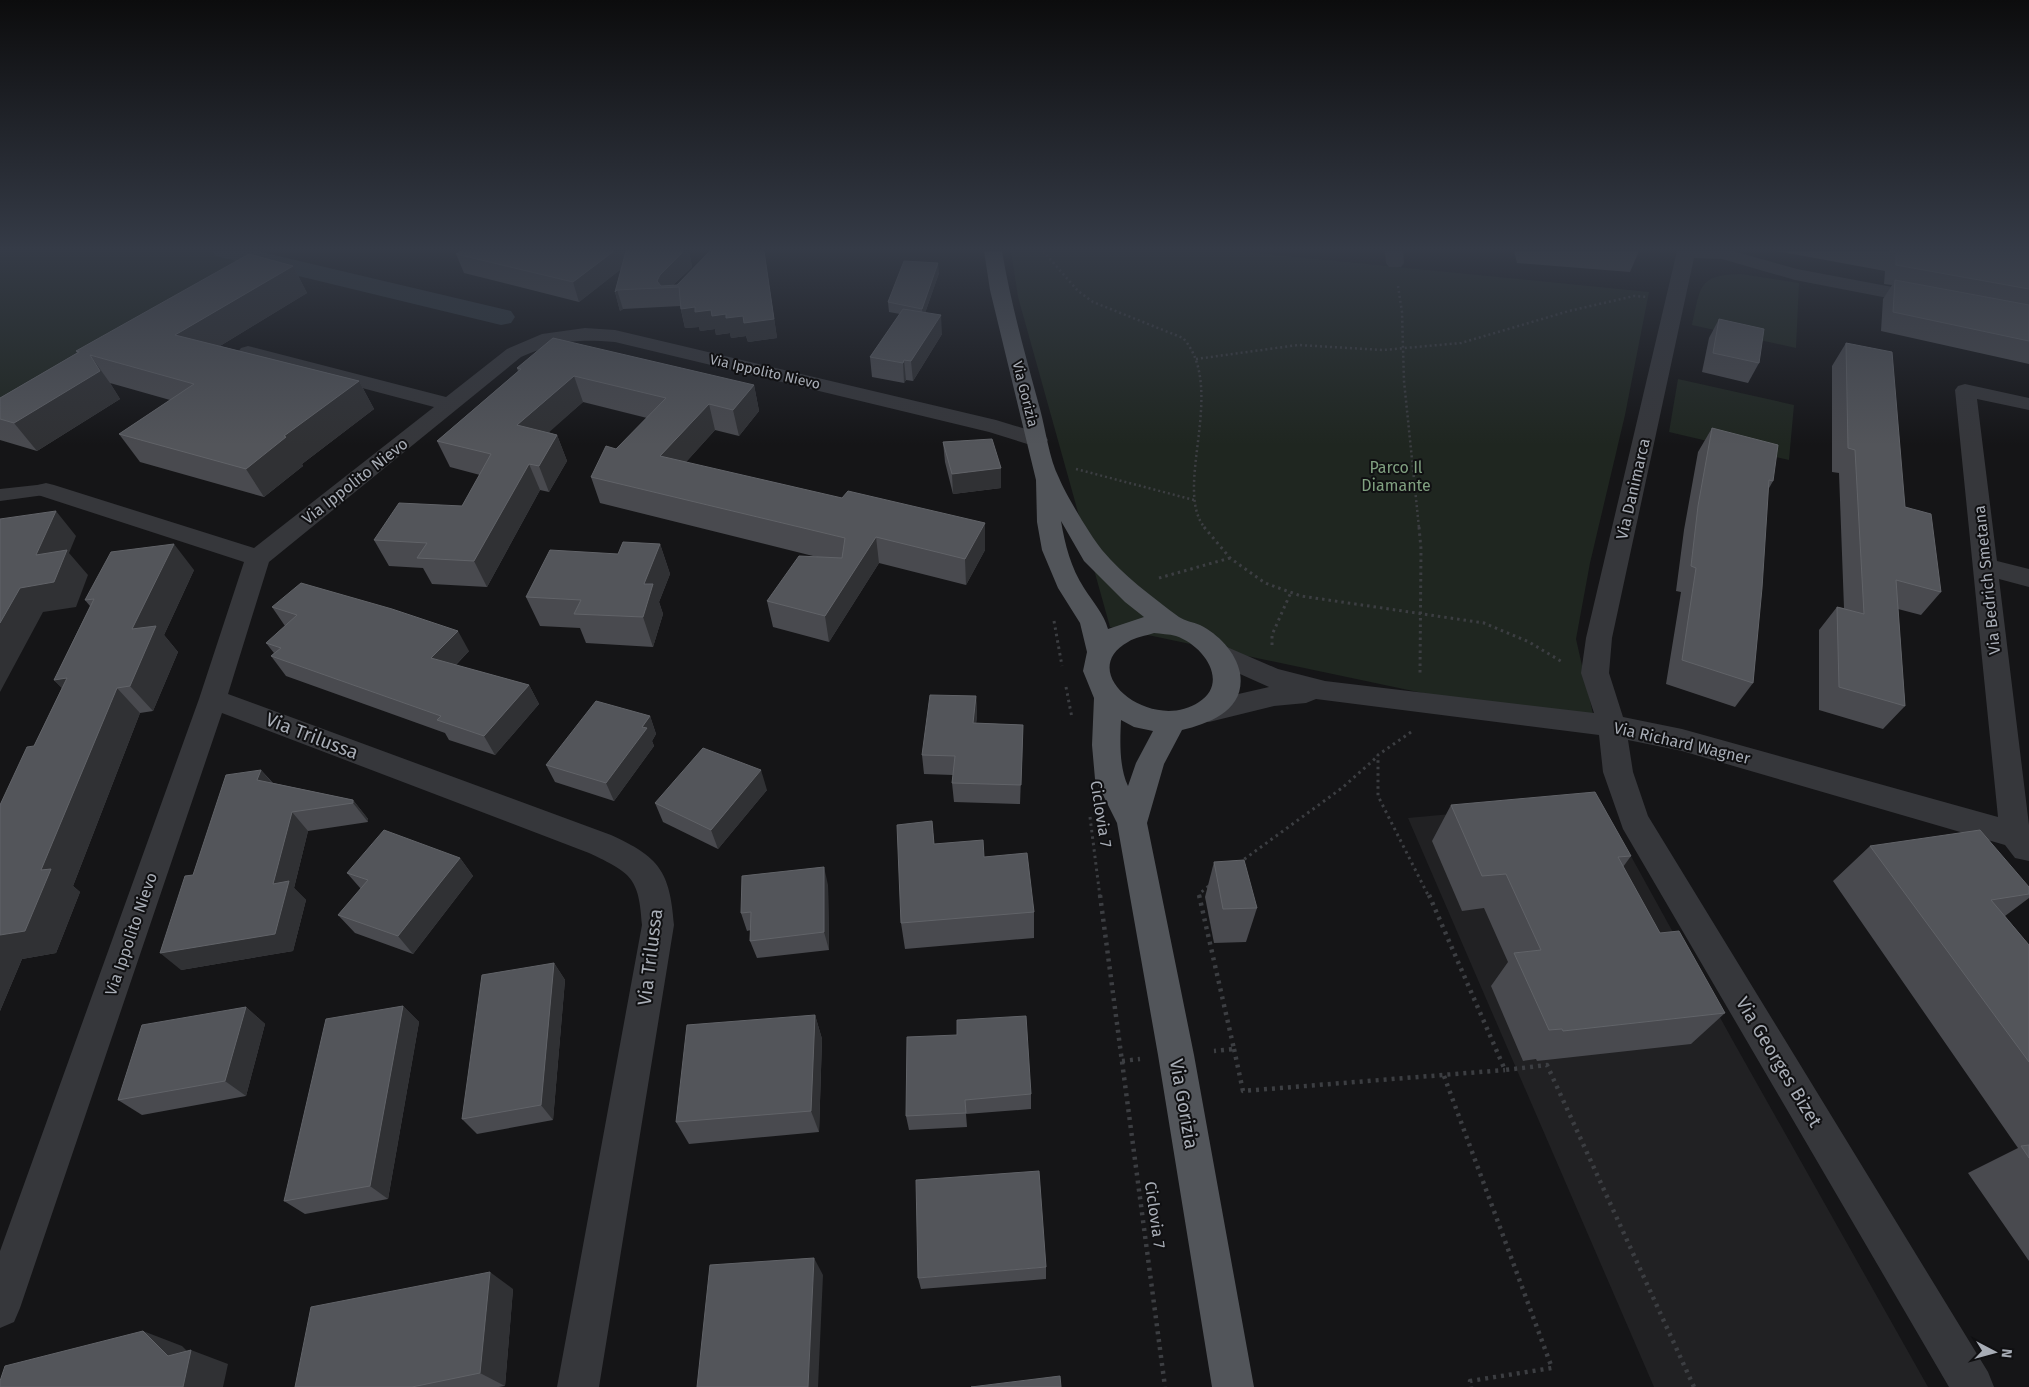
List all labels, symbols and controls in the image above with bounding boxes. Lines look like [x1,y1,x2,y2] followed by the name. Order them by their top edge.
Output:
[708,351,822,393] street label: Via Ippolito Nievo
[1009,359,1041,429] street label: Via Gorizia
[298,434,412,528] street label: Via Ippolito Nievo
[1612,436,1654,542] street label: Via Danimarca
[1361,458,1431,495] park label: Parco Il Diamante
[1970,504,2004,656] street label: Via Bedrich Smetana
[262,708,362,764] street label: Via Trilussa
[1612,718,1753,768] street label: Via Richard Wagner
[1086,779,1116,849] street label: Ciclovia 7
[101,870,161,998] street label: Via Ippolito Nievo
[633,907,667,1007] street label: Via Trilussa
[1731,993,1827,1131] street label: Via Georges Bizet
[1165,1057,1203,1151] street label: Via Gorizia
[1141,1180,1169,1250] street label: Ciclovia 7
[1969,1327,2019,1377] north arrow
[1997,1348,2015,1359] text: N

